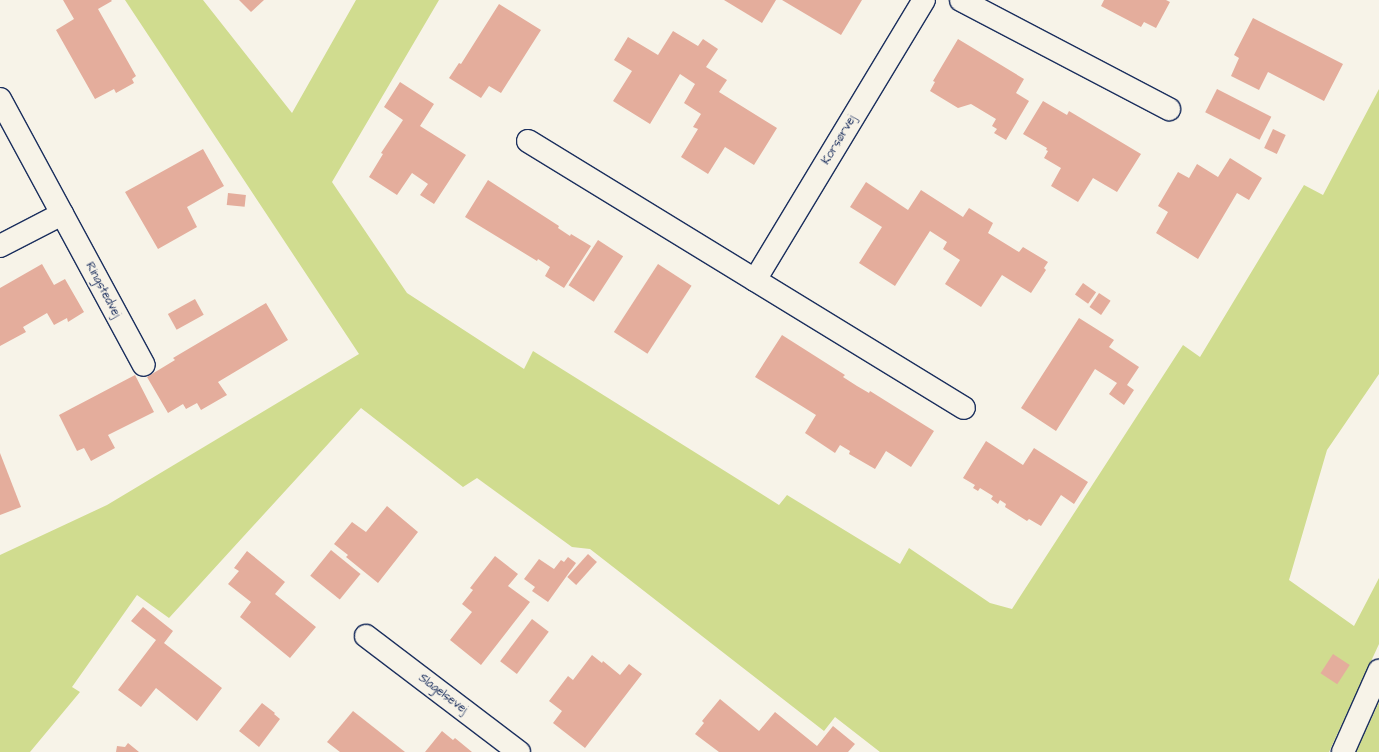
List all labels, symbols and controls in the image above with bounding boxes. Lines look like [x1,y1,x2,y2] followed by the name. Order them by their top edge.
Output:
[819,113,859,167] street label: Korsørvej
[82,260,124,320] street label: Ringstedvej
[416,671,470,717] street label: Slagelsevej

